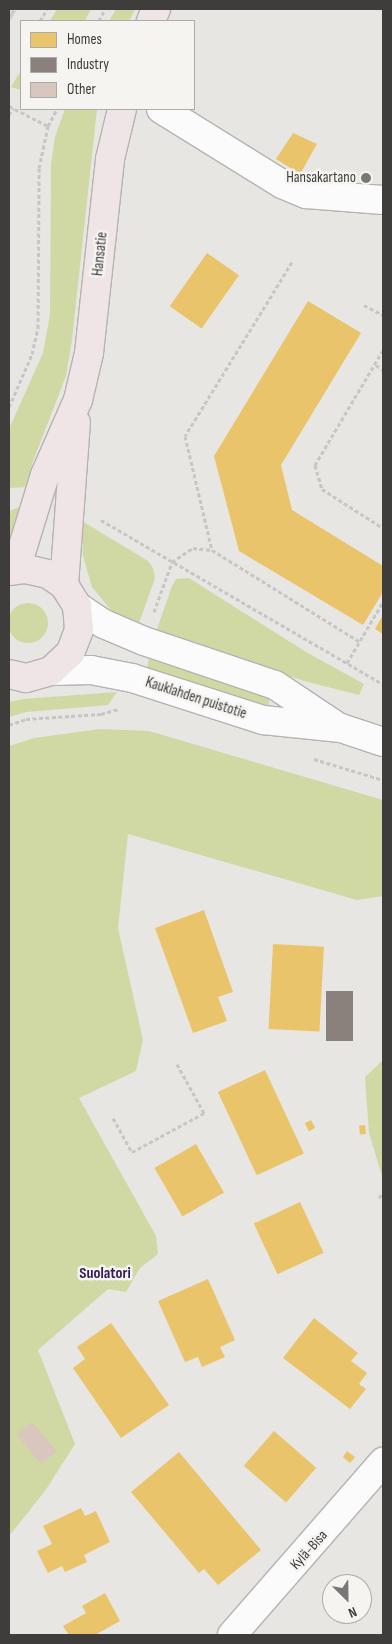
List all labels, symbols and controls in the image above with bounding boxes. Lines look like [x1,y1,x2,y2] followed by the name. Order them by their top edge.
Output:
[20,20,195,110] legend
[67,30,102,49] text: Homes
[67,55,109,74] text: Industry
[67,80,96,99] text: Other
[286,169,356,187] place label: Hansakartano
[360,172,372,184] marker: Hansakartano
[89,231,111,277] street label: Hansatie
[143,673,249,723] street label: Kauklahden puistotie
[79,1264,131,1284] district label: Suolatori
[287,1527,331,1573] street label: Kylä-Bisa
[322,1574,372,1624] north arrow
[346,1603,359,1622] text: N

